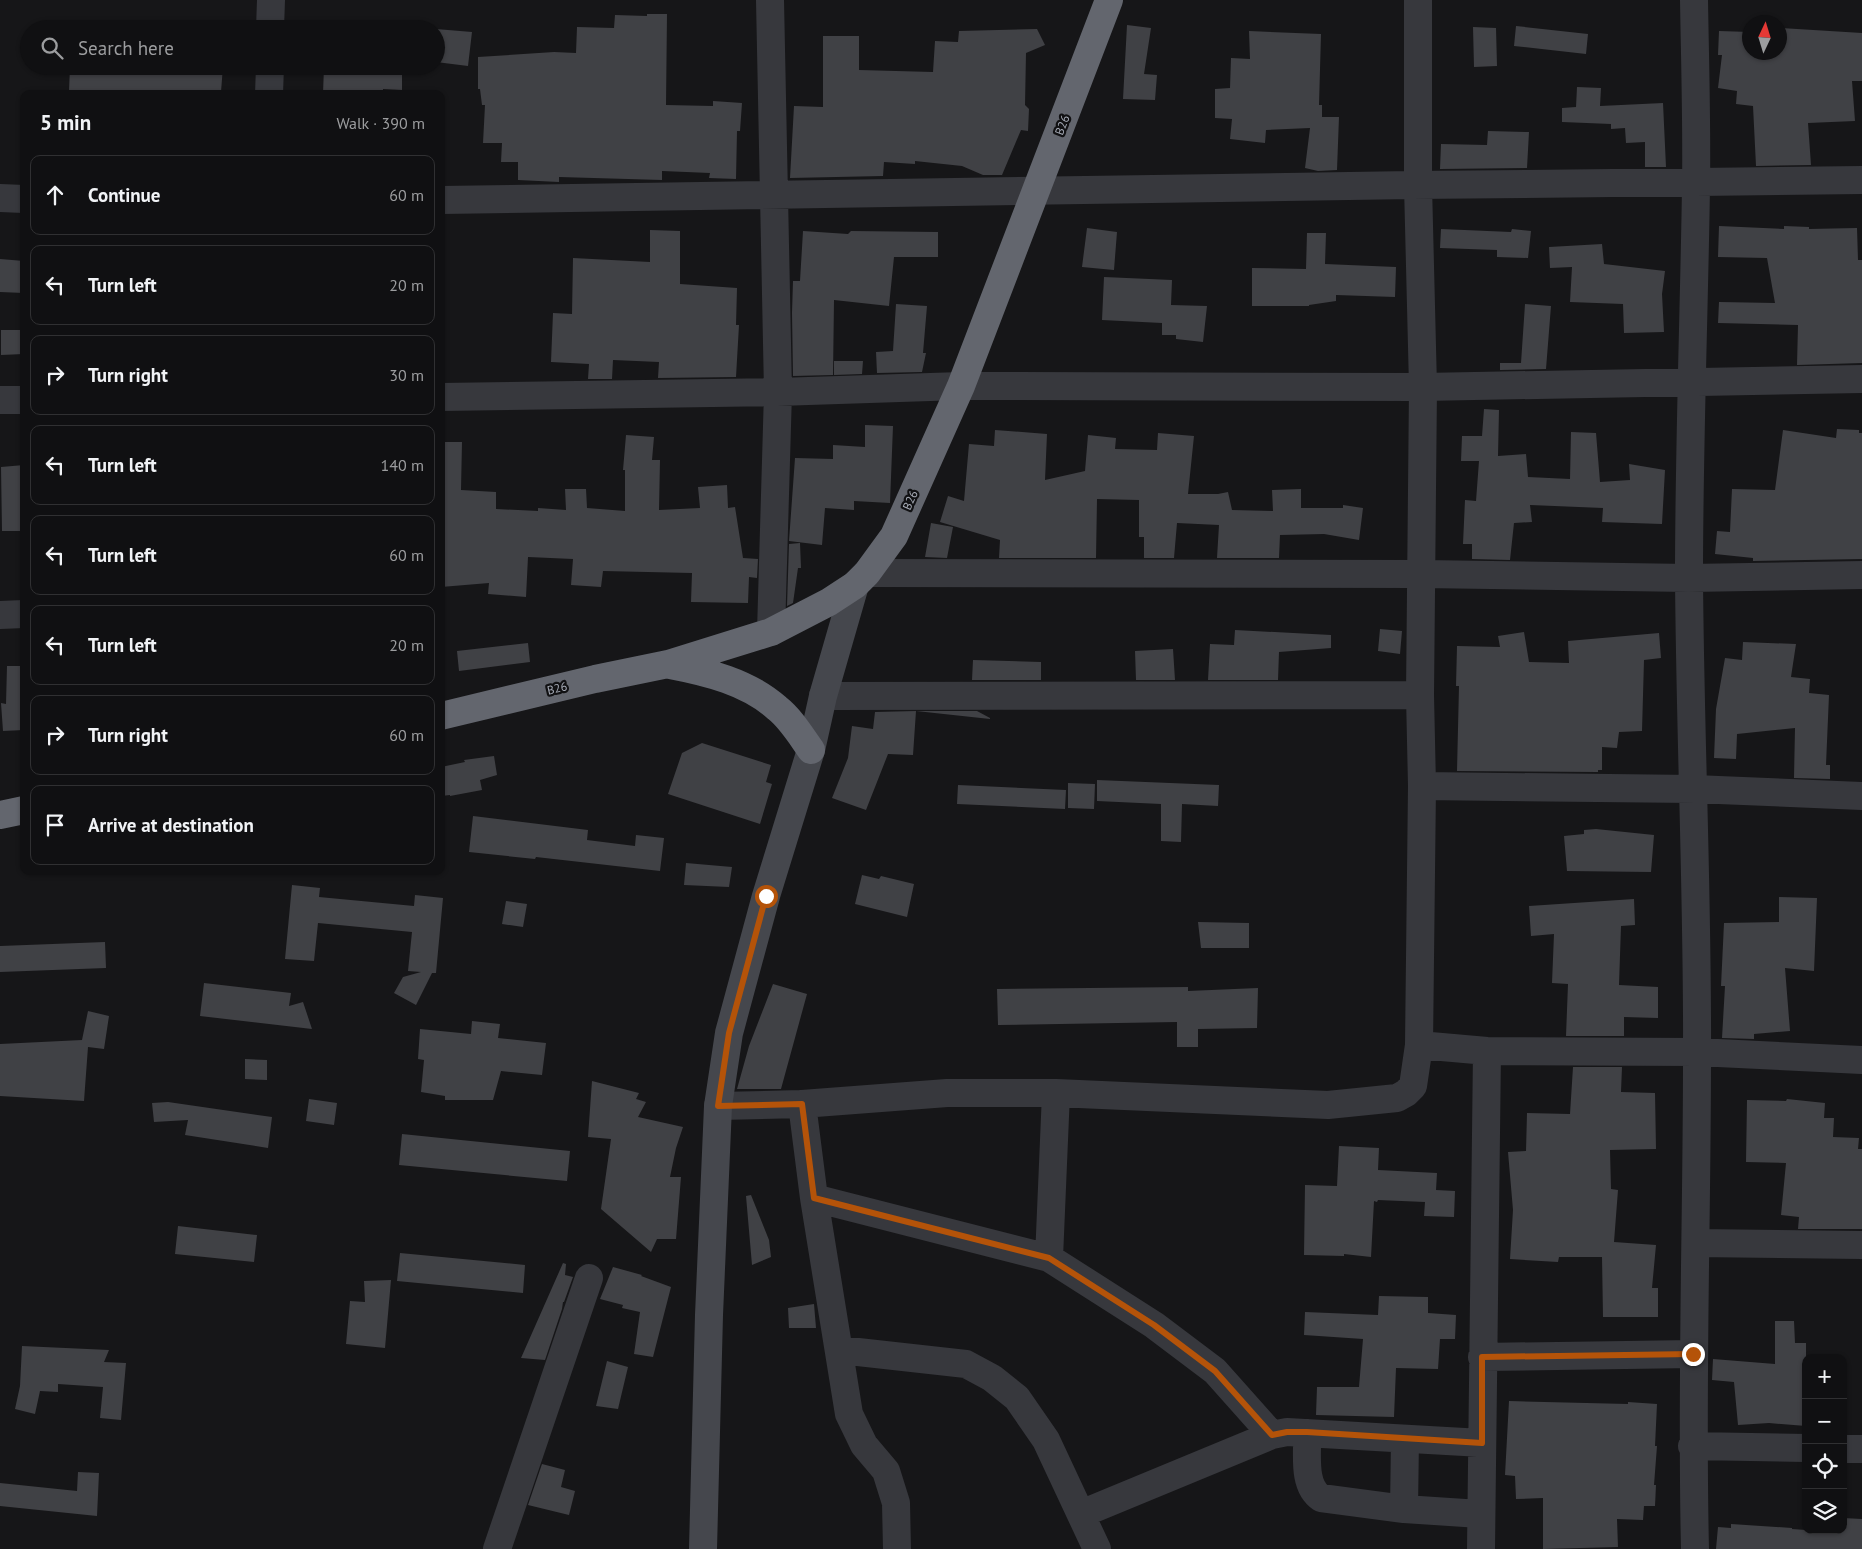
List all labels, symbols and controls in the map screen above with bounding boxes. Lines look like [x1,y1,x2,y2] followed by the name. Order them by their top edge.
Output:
[1742,15,1787,60] north arrow
[20,20,445,75] search box
[38,34,66,62] icon: search
[78,36,174,60] text: Search here
[40,109,91,136] text: 5 min
[336,113,425,133] text: Walk · 390 m
[1051,113,1073,137] street label: B26
[41,181,69,209] icon: ahead
[88,183,160,207] text: Continue
[389,185,424,205] text: 60 m
[41,271,69,299] icon: left
[88,273,157,297] text: Turn left
[389,275,424,295] text: 20 m
[41,361,69,389] icon: right
[88,363,168,387] text: Turn right
[389,365,424,385] text: 30 m
[41,451,69,479] icon: left
[88,453,157,477] text: Turn left
[381,455,424,475] text: 140 m
[899,488,921,512] street label: B26
[41,541,69,569] icon: left
[88,543,157,567] text: Turn left
[389,545,424,565] text: 60 m
[41,631,69,659] icon: left
[88,633,157,657] text: Turn left
[389,635,424,655] text: 20 m
[546,678,568,698] street label: B26
[41,721,69,749] icon: right
[88,723,168,747] text: Turn right
[389,725,424,745] text: 60 m
[41,811,69,839] icon: arrive
[88,813,254,837] text: Arrive at destination
[755,885,778,908] route start
[1682,1343,1705,1366] route end
[1802,1354,1847,1534] map controls
[1802,1354,1847,1399] button: +
[1802,1399,1847,1444] button: −
[1802,1444,1847,1489] button: locate
[1802,1489,1847,1534] button: layers

